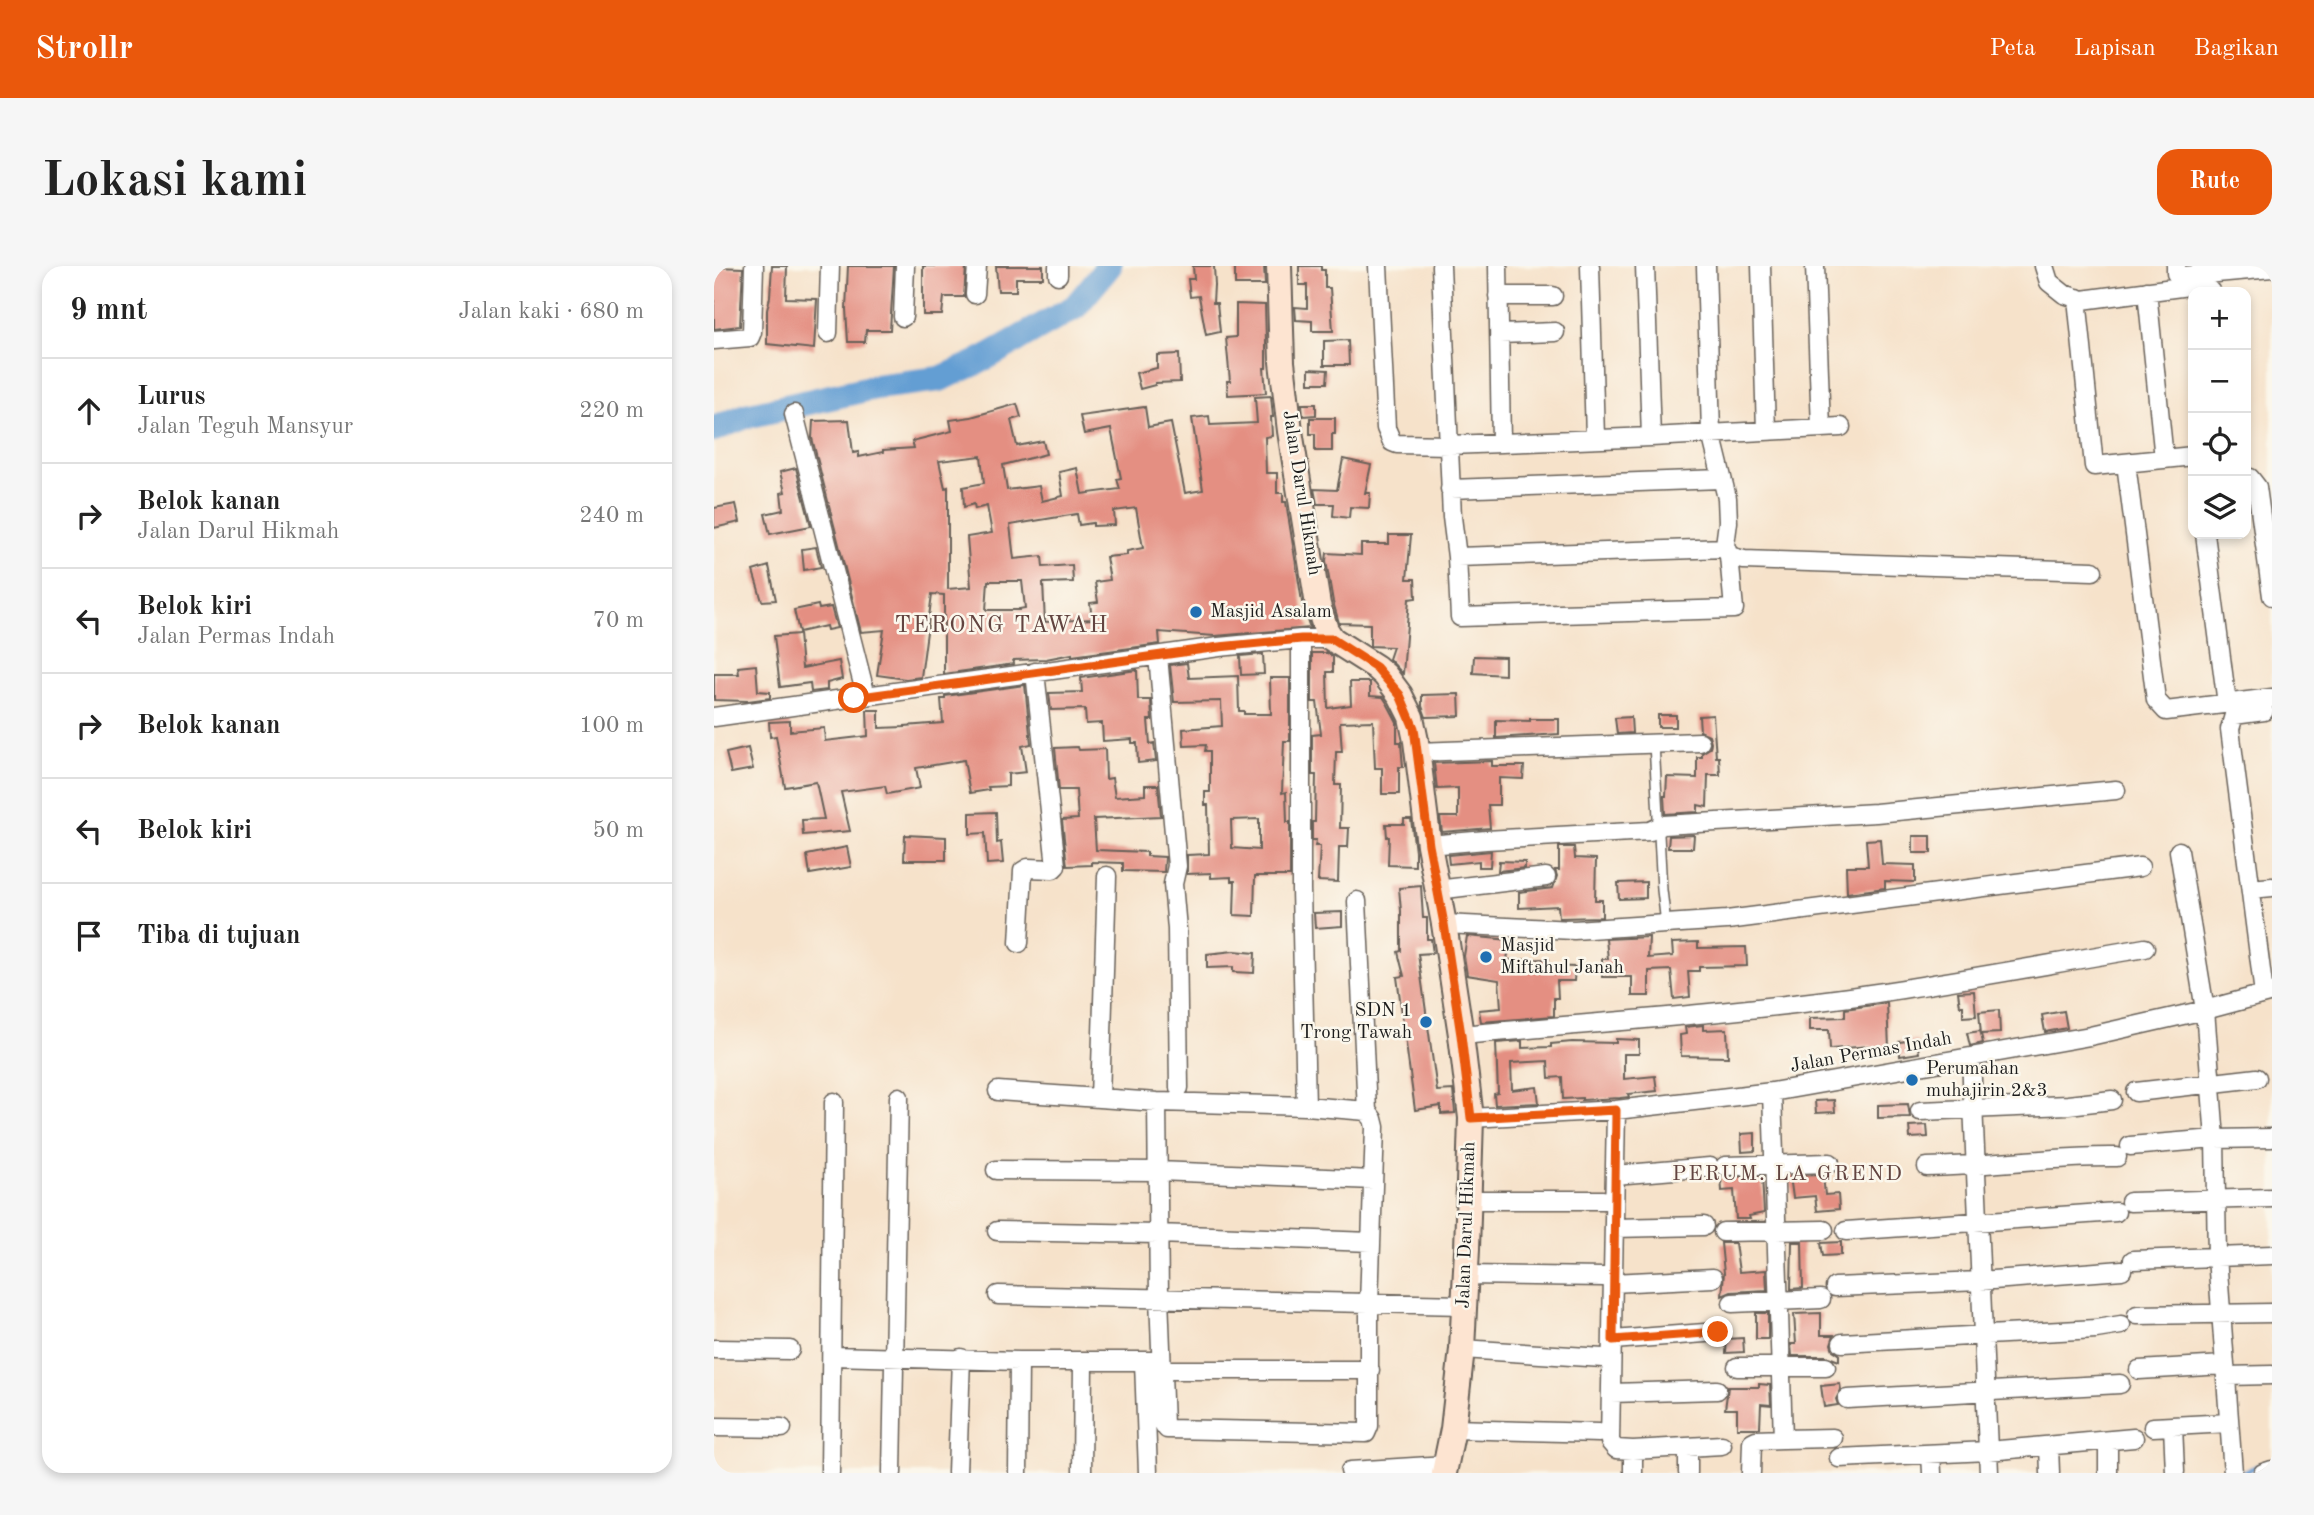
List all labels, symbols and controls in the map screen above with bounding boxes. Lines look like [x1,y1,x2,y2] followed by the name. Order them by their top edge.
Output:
[35,33,133,66] text: Strollr
[1989,37,2036,61] text: Peta
[2074,37,2156,61] text: Lapisan
[2194,37,2279,61] text: Bagikan
[2157,149,2272,215] button: Rute
[42,158,307,207] text: Lokasi kami
[2188,287,2251,539] map controls
[2188,287,2251,350] button: +
[70,296,147,326] text: 9 mnt
[458,300,644,323] text: Jalan kaki · 680 m
[2188,350,2251,413] button: −
[137,384,205,410] text: Lurus
[70,392,108,430] icon: ahead
[579,399,644,422] text: 220 m
[1279,409,1323,577] street label: Jalan Darul Hikmah
[2188,413,2251,476] button: locate
[137,415,353,438] text: Jalan Teguh Mansyur
[2188,476,2251,539] button: layers
[137,489,281,515] text: Belok kanan
[70,497,108,535] icon: right
[579,504,644,527] text: 240 m
[137,520,339,543] text: Jalan Darul Hikmah
[137,594,252,620] text: Belok kiri
[70,602,108,640] icon: left
[1210,603,1332,622] place label: Masjid Asalam
[1188,604,1204,620] marker: Masjid Asalam
[593,609,644,632] text: 70 m
[895,614,1109,637] district label: TERONG TAWAH
[137,625,335,648] text: Jalan Permas Indah
[838,682,869,713] route start
[70,707,108,745] icon: right
[137,713,281,739] text: Belok kanan
[579,714,644,737] text: 100 m
[70,812,108,850] icon: left
[137,818,252,844] text: Belok kiri
[593,819,644,842] text: 50 m
[70,917,108,955] icon: arrive
[137,923,301,949] text: Tiba di tujuan
[1500,937,1624,978] place label: Masjid Miftahul Janah
[1478,949,1494,965] marker: Masjid Miftahul Janah
[1300,1002,1412,1043] place label: SDN 1 Trong Tawah
[1418,1014,1434,1030] marker: SDN 1 Trong Tawah
[1789,1029,1953,1077] street label: Jalan Permas Indah
[1926,1060,2048,1101] place label: Perumahan muhajirin 2&3
[1904,1072,1920,1088] marker: Perumahan muhajirin 2&3
[1455,1141,1479,1309] street label: Jalan Darul Hikmah
[1672,1164,1904,1185] district label: PERUM. LA GREND
[1702,1316,1733,1347] route end

